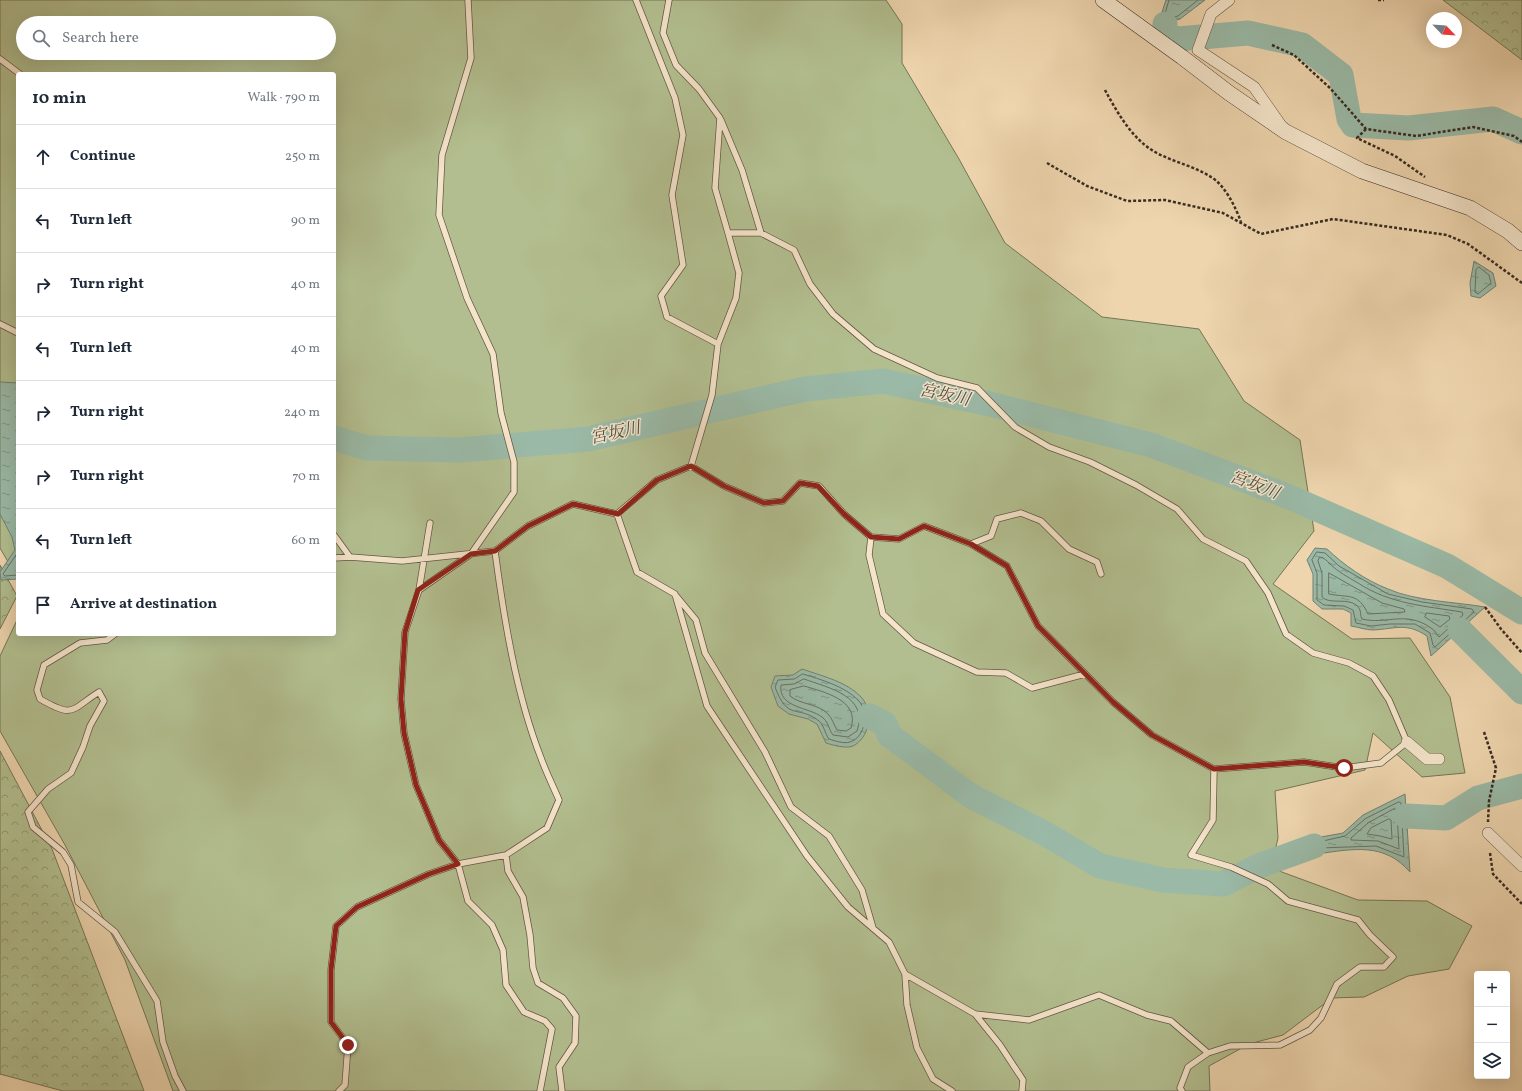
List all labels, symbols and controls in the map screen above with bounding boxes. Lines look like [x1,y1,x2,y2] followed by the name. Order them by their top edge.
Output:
[1426,12,1462,48] north arrow
[16,16,336,60] search box
[30,27,52,49] icon: search
[62,28,139,49] text: Search here
[32,87,86,110] text: 10 min
[248,89,320,107] text: Walk · 790 m
[32,146,54,168] icon: ahead
[70,146,135,167] text: Continue
[285,148,320,166] text: 250 m
[32,210,54,232] icon: left
[70,210,132,231] text: Turn left
[291,212,320,230] text: 90 m
[32,274,54,296] icon: right
[70,274,144,295] text: Turn right
[291,276,320,294] text: 40 m
[32,338,54,360] icon: left
[70,338,132,359] text: Turn left
[291,340,320,358] text: 40 m
[917,379,974,412] water label: 宮坂川
[32,402,54,424] icon: right
[70,402,144,423] text: Turn right
[284,404,320,422] text: 240 m
[588,417,645,450] water label: 宮坂川
[32,466,54,488] icon: right
[70,466,144,487] text: Turn right
[1227,466,1284,506] water label: 宮坂川
[292,468,320,486] text: 70 m
[32,530,54,552] icon: left
[70,530,132,551] text: Turn left
[292,532,320,550] text: 60 m
[32,594,54,616] icon: arrive
[70,594,217,615] text: Arrive at destination
[1335,759,1353,777] route start
[1474,971,1510,1079] map controls
[1474,971,1510,1007] button: +
[1474,1007,1510,1043] button: −
[339,1036,357,1054] route end
[1474,1043,1510,1079] button: layers

